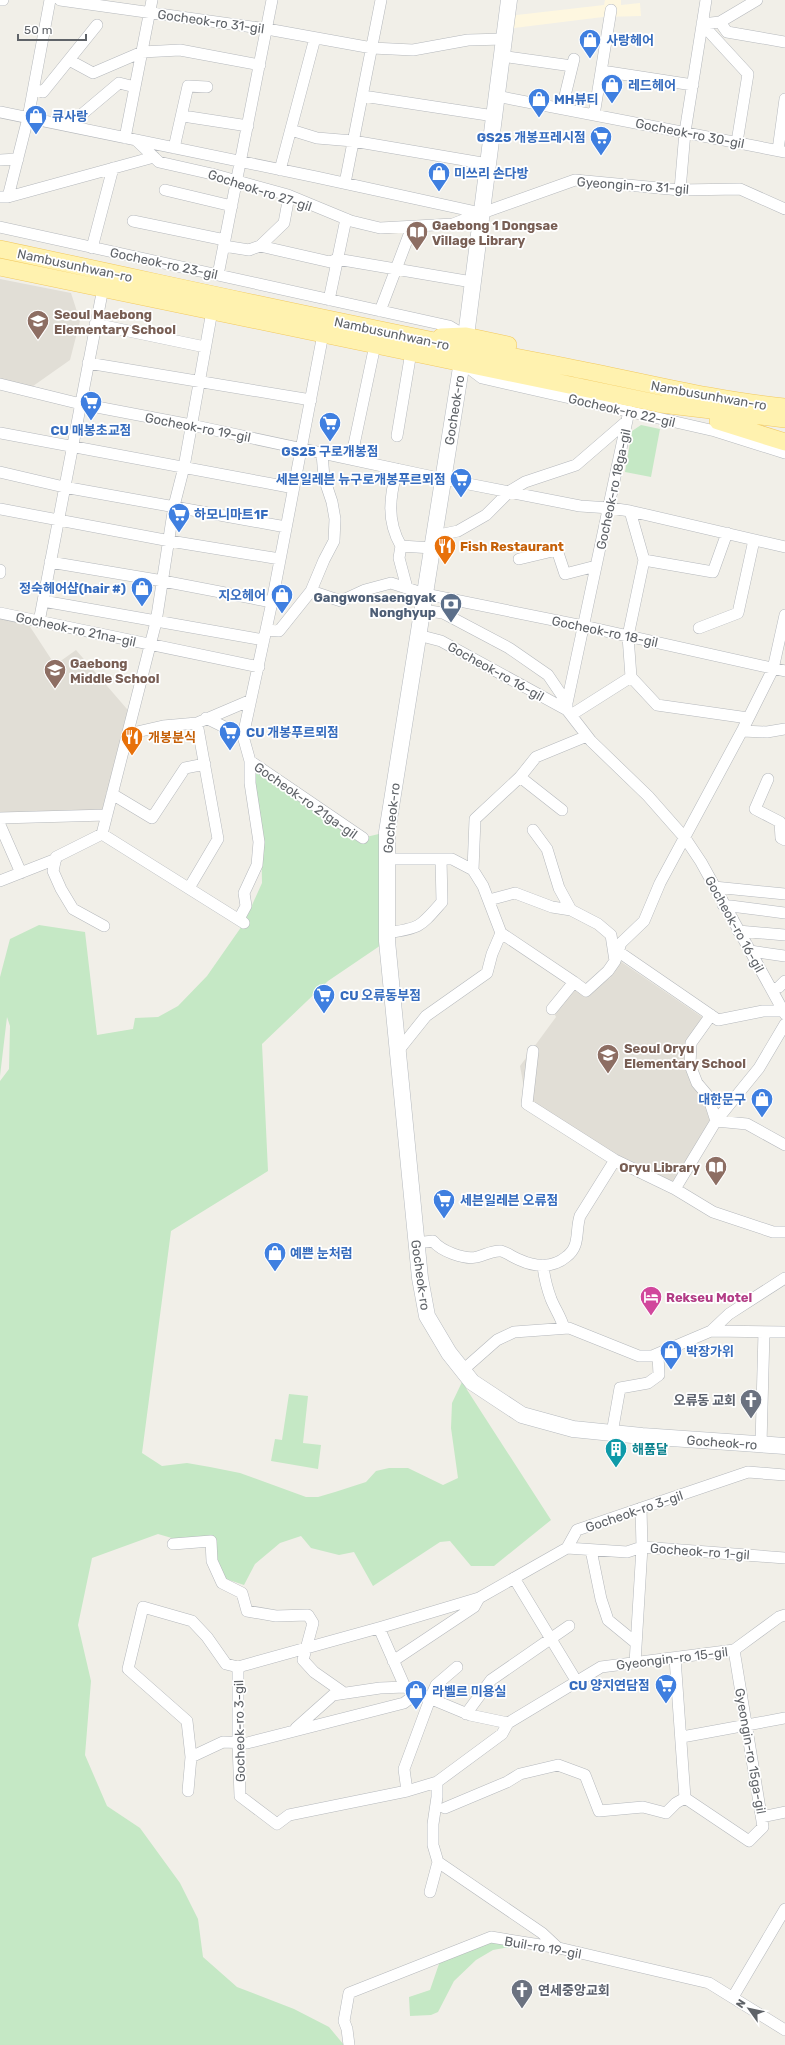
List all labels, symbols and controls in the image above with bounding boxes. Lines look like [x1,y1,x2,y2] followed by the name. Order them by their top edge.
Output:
[156,7,265,37] street label: Gocheok-ro 31-gil
[18,16,86,42] scale bar
[24,23,52,37] text: 50 m
[577,27,603,60] shop icon: 사랑헤어
[606,33,654,48] place label: 사랑헤어
[599,72,625,105] shop icon: 레드헤어
[628,78,676,93] place label: 레드헤어
[526,86,552,119] shop icon: MH뷰티
[554,92,598,107] place label: MH뷰티
[23,103,49,136] shop icon: 큐사랑
[52,109,88,124] place label: 큐사랑
[634,116,746,152] street label: Gocheok-ro 30-gil
[588,124,614,157] supermarket icon: GS25 개봉프레시점
[477,130,586,145] place label: GS25 개봉프레시점
[426,160,452,193] shop icon: 미쓰리 손다방
[454,166,529,181] place label: 미쓰리 손다방
[206,167,314,215] street label: Gocheok-ro 27-gil
[576,174,690,198] street label: Gyeongin-ro 31-gil
[432,218,558,248] place label: Gaebong 1 Dongsae Village Library
[404,219,430,252] library icon: Gaebong 1 Dongsae Village Library
[108,245,219,283] street label: Gocheok-ro 23-gil
[16,246,134,285] street label: Nambusunhwan-ro
[54,307,176,337] place label: Seoul Maebong Elementary School
[25,308,51,341] school or university icon: Seoul Maebong Elementary School
[333,314,451,353] street label: Nambusunhwan-ro
[442,374,467,446] street label: Gocheok-ro
[650,378,768,413] street label: Nambusunhwan-ro
[78,389,104,422] supermarket icon: CU 매봉초교점
[567,391,677,431] street label: Gocheok-ro 22-gil
[144,410,252,446] street label: Gocheok-ro 19-gil
[317,410,343,443] supermarket icon: GS25 구로개봉점
[50,423,132,438] place label: CU 매봉초교점
[593,427,635,551] street label: Gocheok-ro 18ga-gil
[281,444,379,459] place label: GS25 구로개봉점
[448,466,474,499] supermarket icon: 세븐일레븐 뉴구로개봉푸르뫼점
[276,472,446,487] place label: 세븐일레븐 뉴구로개봉푸르뫼점
[166,501,192,534] supermarket icon: 하모니마트1F
[194,507,268,522] place label: 하모니마트1F
[432,533,458,566] restaurant icon: Fish Restaurant
[460,539,564,554] place label: Fish Restaurant
[129,575,155,608] shop icon: 정숙헤어샵(hair #)
[19,581,126,596] place label: 정숙헤어샵(hair #)
[269,582,295,615] shop icon: 지오헤어
[218,588,266,603] place label: 지오헤어
[313,590,436,620] place label: Gangwonsaengyak Nonghyup
[438,591,464,624] bank icon: Gangwonsaengyak Nonghyup
[14,609,137,651] street label: Gocheok-ro 21na-gil
[550,613,659,651] street label: Gocheok-ro 18-gil
[444,639,547,705] street label: Gocheok-ro 16-gil
[70,656,159,686] place label: Gaebong Middle School
[42,657,68,690] school or university icon: Gaebong Middle School
[217,719,243,752] supermarket icon: CU 개봉푸르뫼점
[119,724,145,757] restaurant icon: 개봉분식
[246,725,339,740] place label: CU 개봉푸르뫼점
[148,730,196,745] place label: 개봉분식
[251,759,360,843] street label: Gocheok-ro 21ga-gil
[380,782,403,854] street label: Gocheok-ro
[701,873,767,976] street label: Gocheok-ro 16-gil
[311,982,337,1015] supermarket icon: CU 오류동부점
[340,988,421,1003] place label: CU 오류동부점
[624,1041,746,1071] place label: Seoul Oryu Elementary School
[595,1042,621,1075] school or university icon: Seoul Oryu Elementary School
[749,1086,775,1119] shop icon: 대한문구
[698,1092,746,1107] place label: 대한문구
[703,1154,729,1187] library icon: Oryu Library
[619,1160,700,1175] place label: Oryu Library
[431,1187,457,1220] supermarket icon: 세븐일레븐 오류점
[460,1193,558,1208] place label: 세븐일레븐 오류점
[408,1239,433,1311] street label: Gocheok-ro
[262,1240,288,1273] shop icon: 예쁜 눈처럼
[290,1246,353,1261] place label: 예쁜 눈처럼
[638,1284,664,1317] hotel icon: Rekseu Motel
[666,1290,752,1305] place label: Rekseu Motel
[658,1338,684,1371] shop icon: 박장가위
[686,1344,734,1359] place label: 박장가위
[738,1387,764,1420] church icon: 오류동 교회
[673,1393,736,1408] place label: 오류동 교회
[686,1433,758,1452] street label: Gocheok-ro
[603,1436,629,1469] building icon: 해품달
[632,1442,668,1457] place label: 해품달
[583,1488,685,1536] street label: Gocheok-ro 3-gil
[650,1541,750,1563] street label: Gocheok-ro 1-gil
[615,1644,729,1674] street label: Gyeongin-ro 15-gil
[653,1672,679,1705] supermarket icon: CU 양지연담점
[403,1678,429,1711] shop icon: 라벨르 미용실
[569,1678,650,1693] place label: CU 양지연담점
[231,1680,249,1782] street label: Gocheok-ro 3-gil
[432,1684,507,1699] place label: 라벨르 미용실
[731,1687,769,1815] street label: Gyeongin-ro 15ga-gil
[503,1933,583,1963] street label: Buil-ro 19-gil
[509,1977,535,2010] church icon: 연세중앙교회
[538,1983,610,1998] place label: 연세중앙교회
[729,1989,769,2029] north arrow
[733,1997,749,2011] text: N

